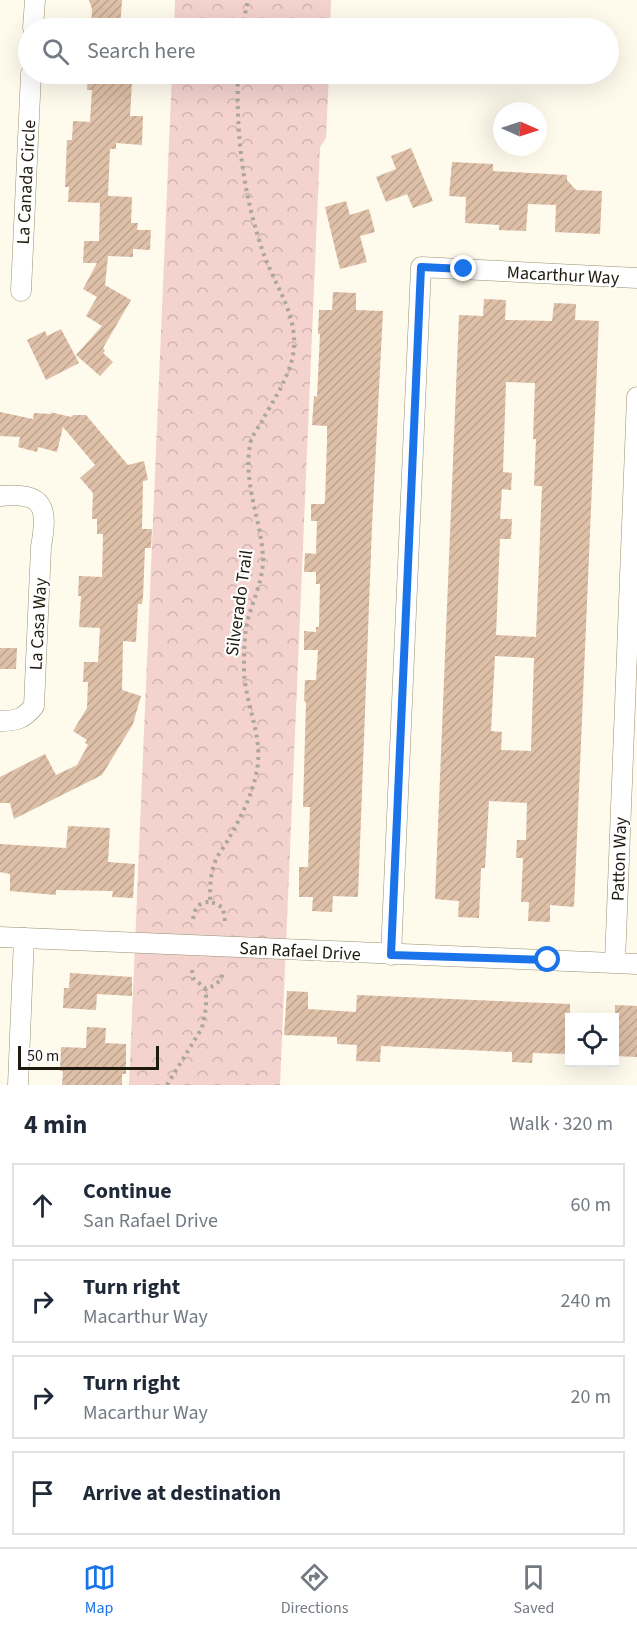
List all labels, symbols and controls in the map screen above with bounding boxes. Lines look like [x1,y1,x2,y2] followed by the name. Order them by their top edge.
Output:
[18,18,619,84] search box
[39,35,72,68] icon: search
[87,35,195,67] text: Search here
[493,102,547,156] north arrow
[11,119,42,245] street label: La Canada Circle
[450,255,476,281] route end
[506,260,620,291] street label: Macarthur Way
[220,548,259,658] street label: Silverado Trail
[24,577,53,671] street label: La Casa Way
[606,816,633,902] street label: Patton Way
[239,936,361,967] street label: San Rafael Drive
[534,946,560,972] route start
[565,1013,619,1067] map controls
[565,1013,619,1067] button: locate
[18,1043,159,1070] scale bar
[27,1045,59,1067] text: 50 m
[24,1106,87,1143] text: 4 min
[509,1110,613,1138] text: Walk · 320 m
[83,1175,172,1207] text: Continue
[26,1189,59,1222] icon: ahead
[571,1191,611,1219] text: 60 m
[83,1207,218,1235] text: San Rafael Drive
[83,1271,180,1303] text: Turn right
[26,1285,59,1318] icon: right
[561,1287,611,1315] text: 240 m
[83,1303,208,1331] text: Macarthur Way
[83,1367,180,1399] text: Turn right
[26,1381,59,1414] icon: right
[571,1383,611,1411] text: 20 m
[83,1399,208,1427] text: Macarthur Way
[26,1477,59,1510] icon: arrive
[83,1477,281,1509] text: Arrive at destination
[83,1561,116,1619] tab: Map
[281,1561,348,1619] tab: Directions
[514,1561,554,1619] tab: Saved

